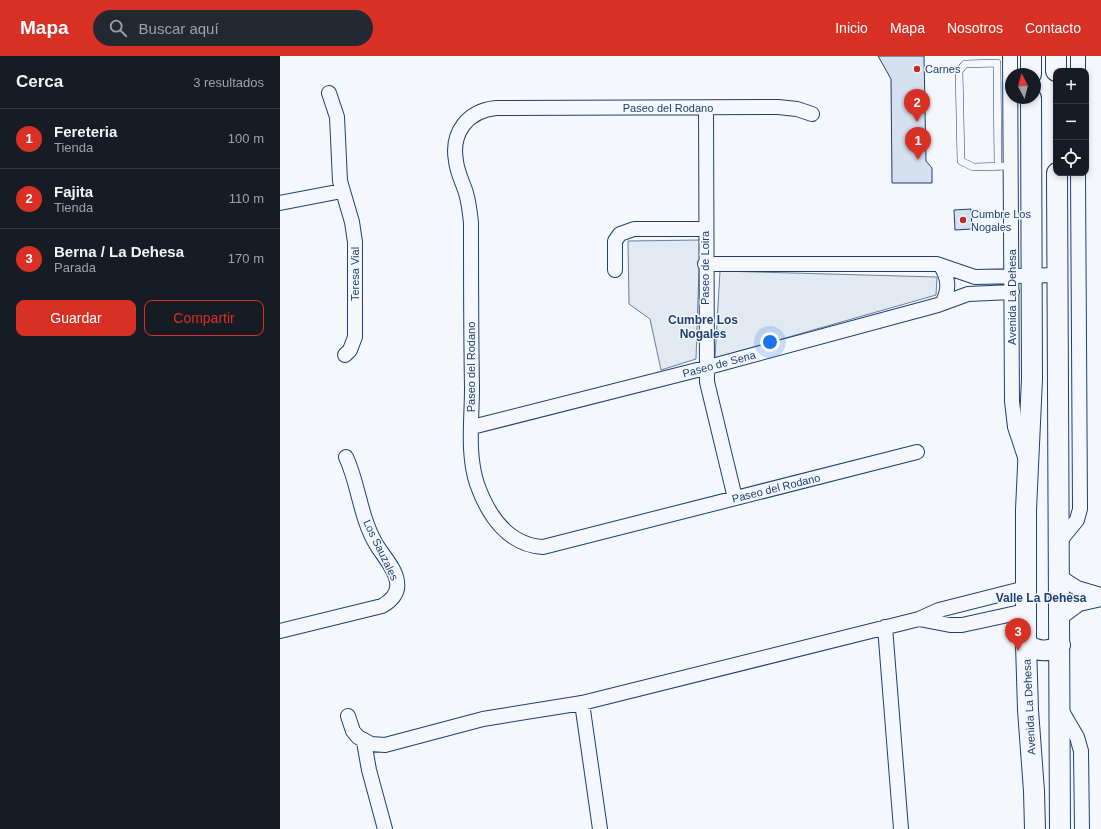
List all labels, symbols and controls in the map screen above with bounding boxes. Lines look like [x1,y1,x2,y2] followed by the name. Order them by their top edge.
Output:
[93,10,373,46] search box
[20,17,69,38] text: Mapa
[107,17,129,39] icon: search
[139,20,219,37] text: Buscar aquí
[835,20,868,36] text: Inicio
[890,20,925,36] text: Mapa
[947,20,1003,36] text: Nosotros
[1025,20,1081,36] text: Contacto
[925,63,961,75] place label: Carnes
[912,64,922,74] marker: Carnes
[1005,68,1041,104] north arrow
[1053,68,1089,176] map controls
[1053,68,1089,104] button: +
[16,72,63,91] text: Cerca
[193,75,264,90] text: 3 resultados
[904,89,930,122] pin: 2
[623,102,713,114] street label: Paseo del Rodano
[1053,104,1089,140] button: −
[54,123,117,140] text: Fereteria
[905,127,931,160] pin: 1
[25,131,33,146] text: 1
[228,131,264,146] text: 100 m
[54,140,93,155] text: Tienda
[1053,140,1089,176] button: locate
[54,183,93,200] text: Fajita
[25,191,33,206] text: 2
[229,191,264,206] text: 110 m
[54,200,93,215] text: Tienda
[971,208,1031,233] place label: Cumbre Los Nogales
[958,215,968,225] marker: Cumbre Los Nogales
[699,230,711,305] street label: Paseo de Loira
[54,243,184,260] text: Berna / La Dehesa
[349,247,361,301] street label: Teresa Vial
[1006,248,1018,345] street label: Avenida La Dehesa
[25,251,33,266] text: 3
[228,251,264,266] text: 170 m
[54,260,96,275] text: Parada
[16,300,136,336] button: Guardar
[144,300,264,336] button: Compartir
[668,313,738,341] district label: Cumbre Los Nogales
[465,322,477,412] street label: Paseo del Rodano
[760,332,780,352] your location
[681,348,758,380] street label: Paseo de Sena
[731,471,821,505] street label: Paseo del Rodano
[361,518,401,583] street label: Los Sauzales
[996,591,1087,605] district label: Valle La Dehesa
[1005,618,1031,651] pin: 3
[1020,658,1037,755] street label: Avenida La Dehesa

